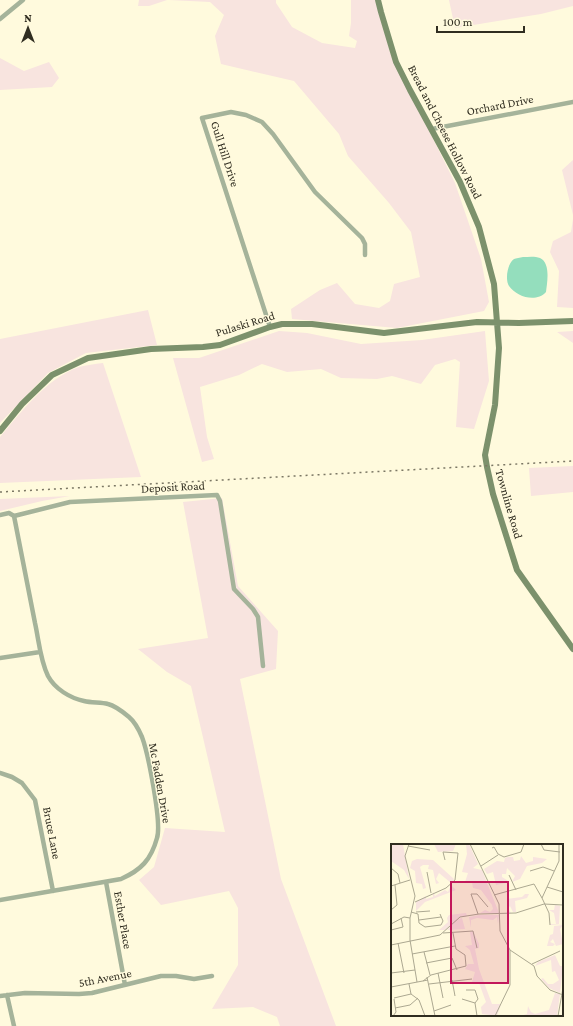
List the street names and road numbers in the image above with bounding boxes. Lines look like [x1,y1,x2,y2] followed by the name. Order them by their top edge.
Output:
[405,63,485,202] street label: Bread and Cheese Hollow Road
[465,92,535,118] street label: Orchard Drive
[208,119,242,189] street label: Gull Hill Drive
[214,308,277,340] street label: Pulaski Road
[492,468,526,541] street label: Townline Road
[141,478,206,496] street label: Deposit Road
[146,742,174,824] street label: Mc Fadden Drive
[40,806,64,860] street label: Bruce Lane
[111,890,135,950] street label: Esther Place
[77,966,133,990] street label: 5th Avenue

